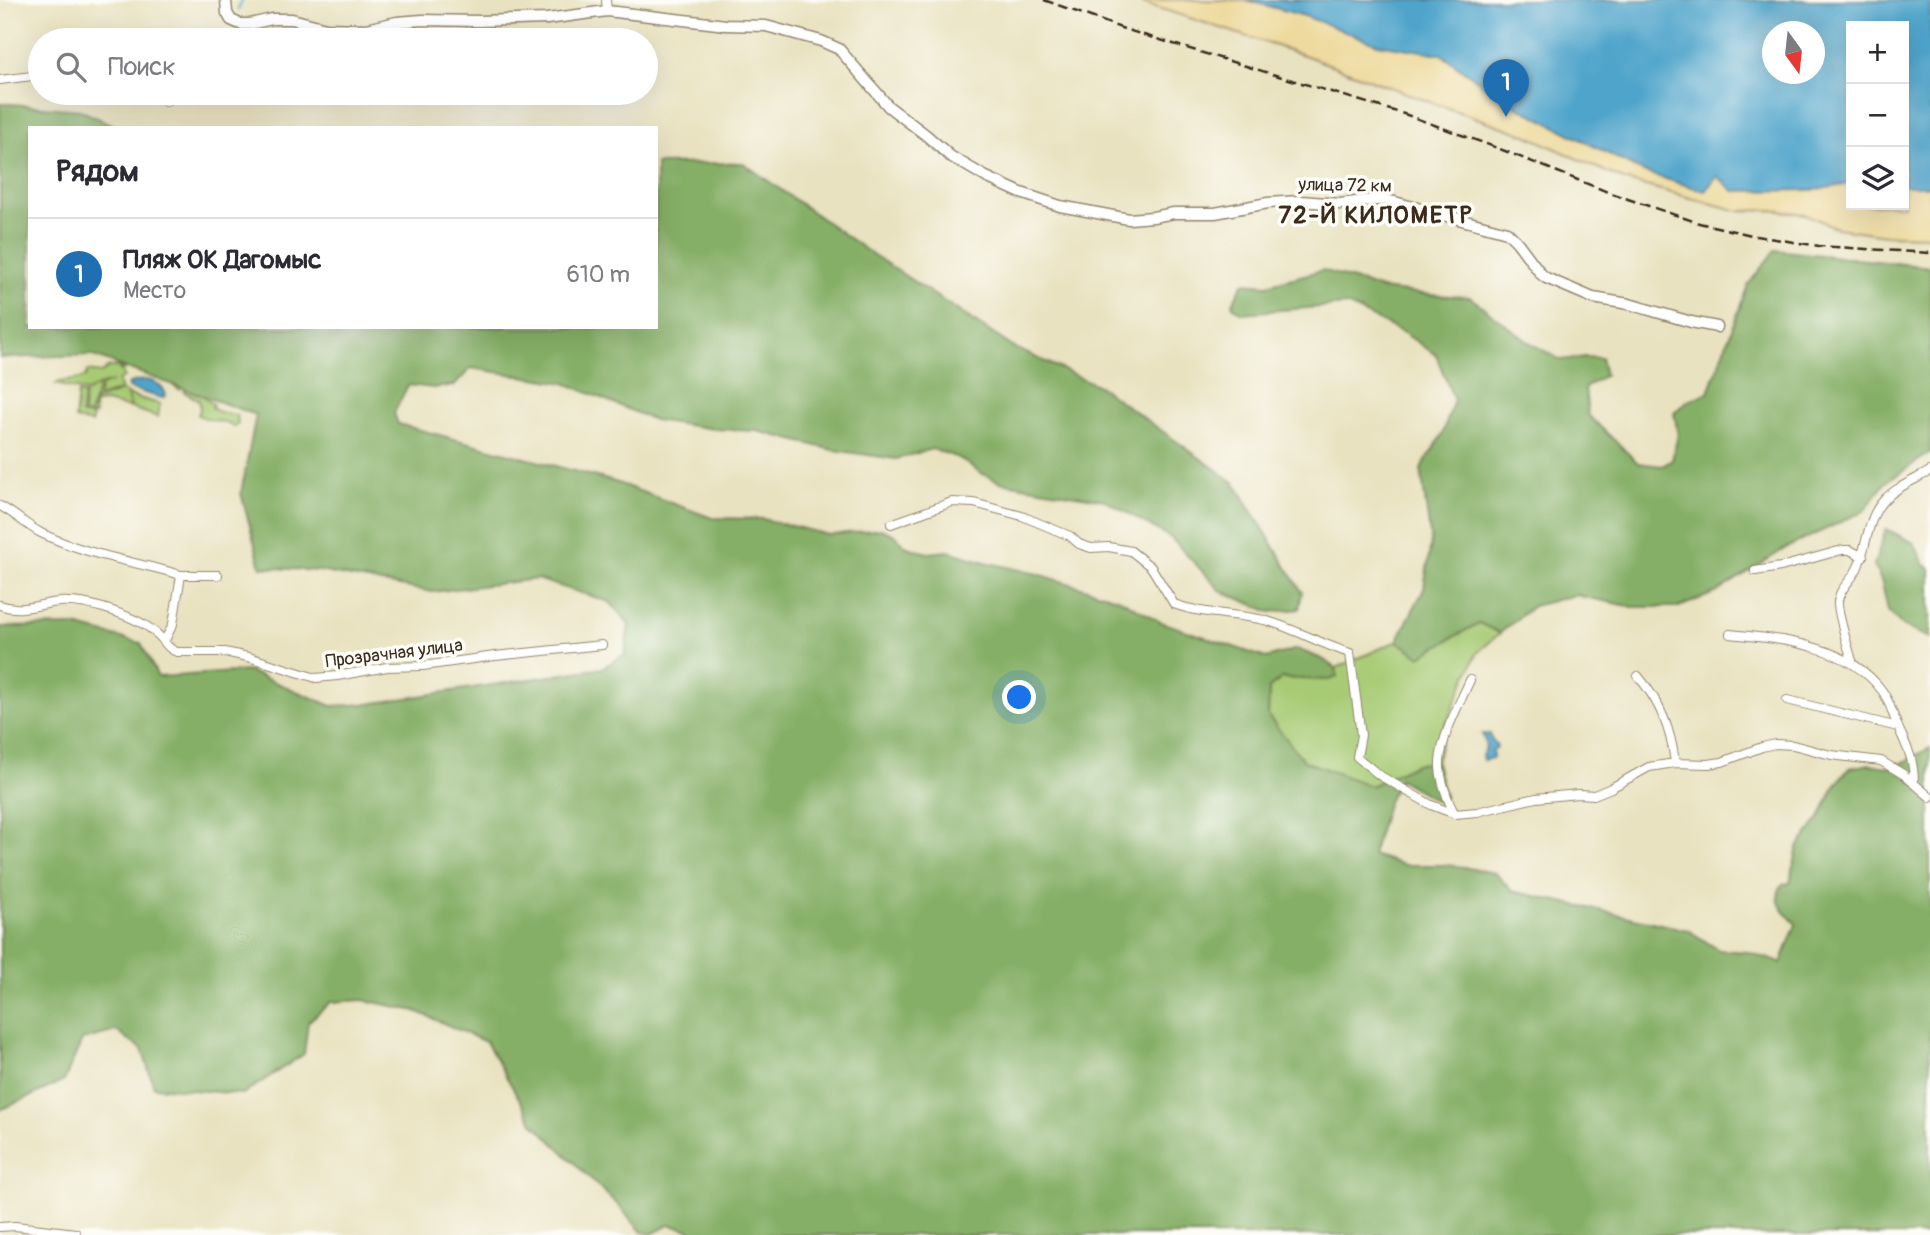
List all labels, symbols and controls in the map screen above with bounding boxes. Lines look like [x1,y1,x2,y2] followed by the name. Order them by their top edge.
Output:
[1762,21,1825,84] north arrow
[1846,21,1909,210] map controls
[1846,21,1909,84] button: +
[28,28,658,105] search box
[52,48,90,86] icon: search
[108,51,176,83] text: Поиск
[1483,59,1529,117] pin: 1
[1846,84,1909,147] button: −
[1846,147,1909,210] button: layers
[56,153,139,190] text: Рядом
[1297,173,1392,198] street label: улица 72 км
[1279,201,1473,230] district label: 72-Й КИЛОМЕТР
[123,244,321,276] text: Пляж ОК Дагомыс
[75,260,84,289] text: 1
[566,260,630,289] text: 610 m
[123,276,186,305] text: Место
[324,634,464,673] street label: Прозрачная улица
[1002,680,1036,714] your location

